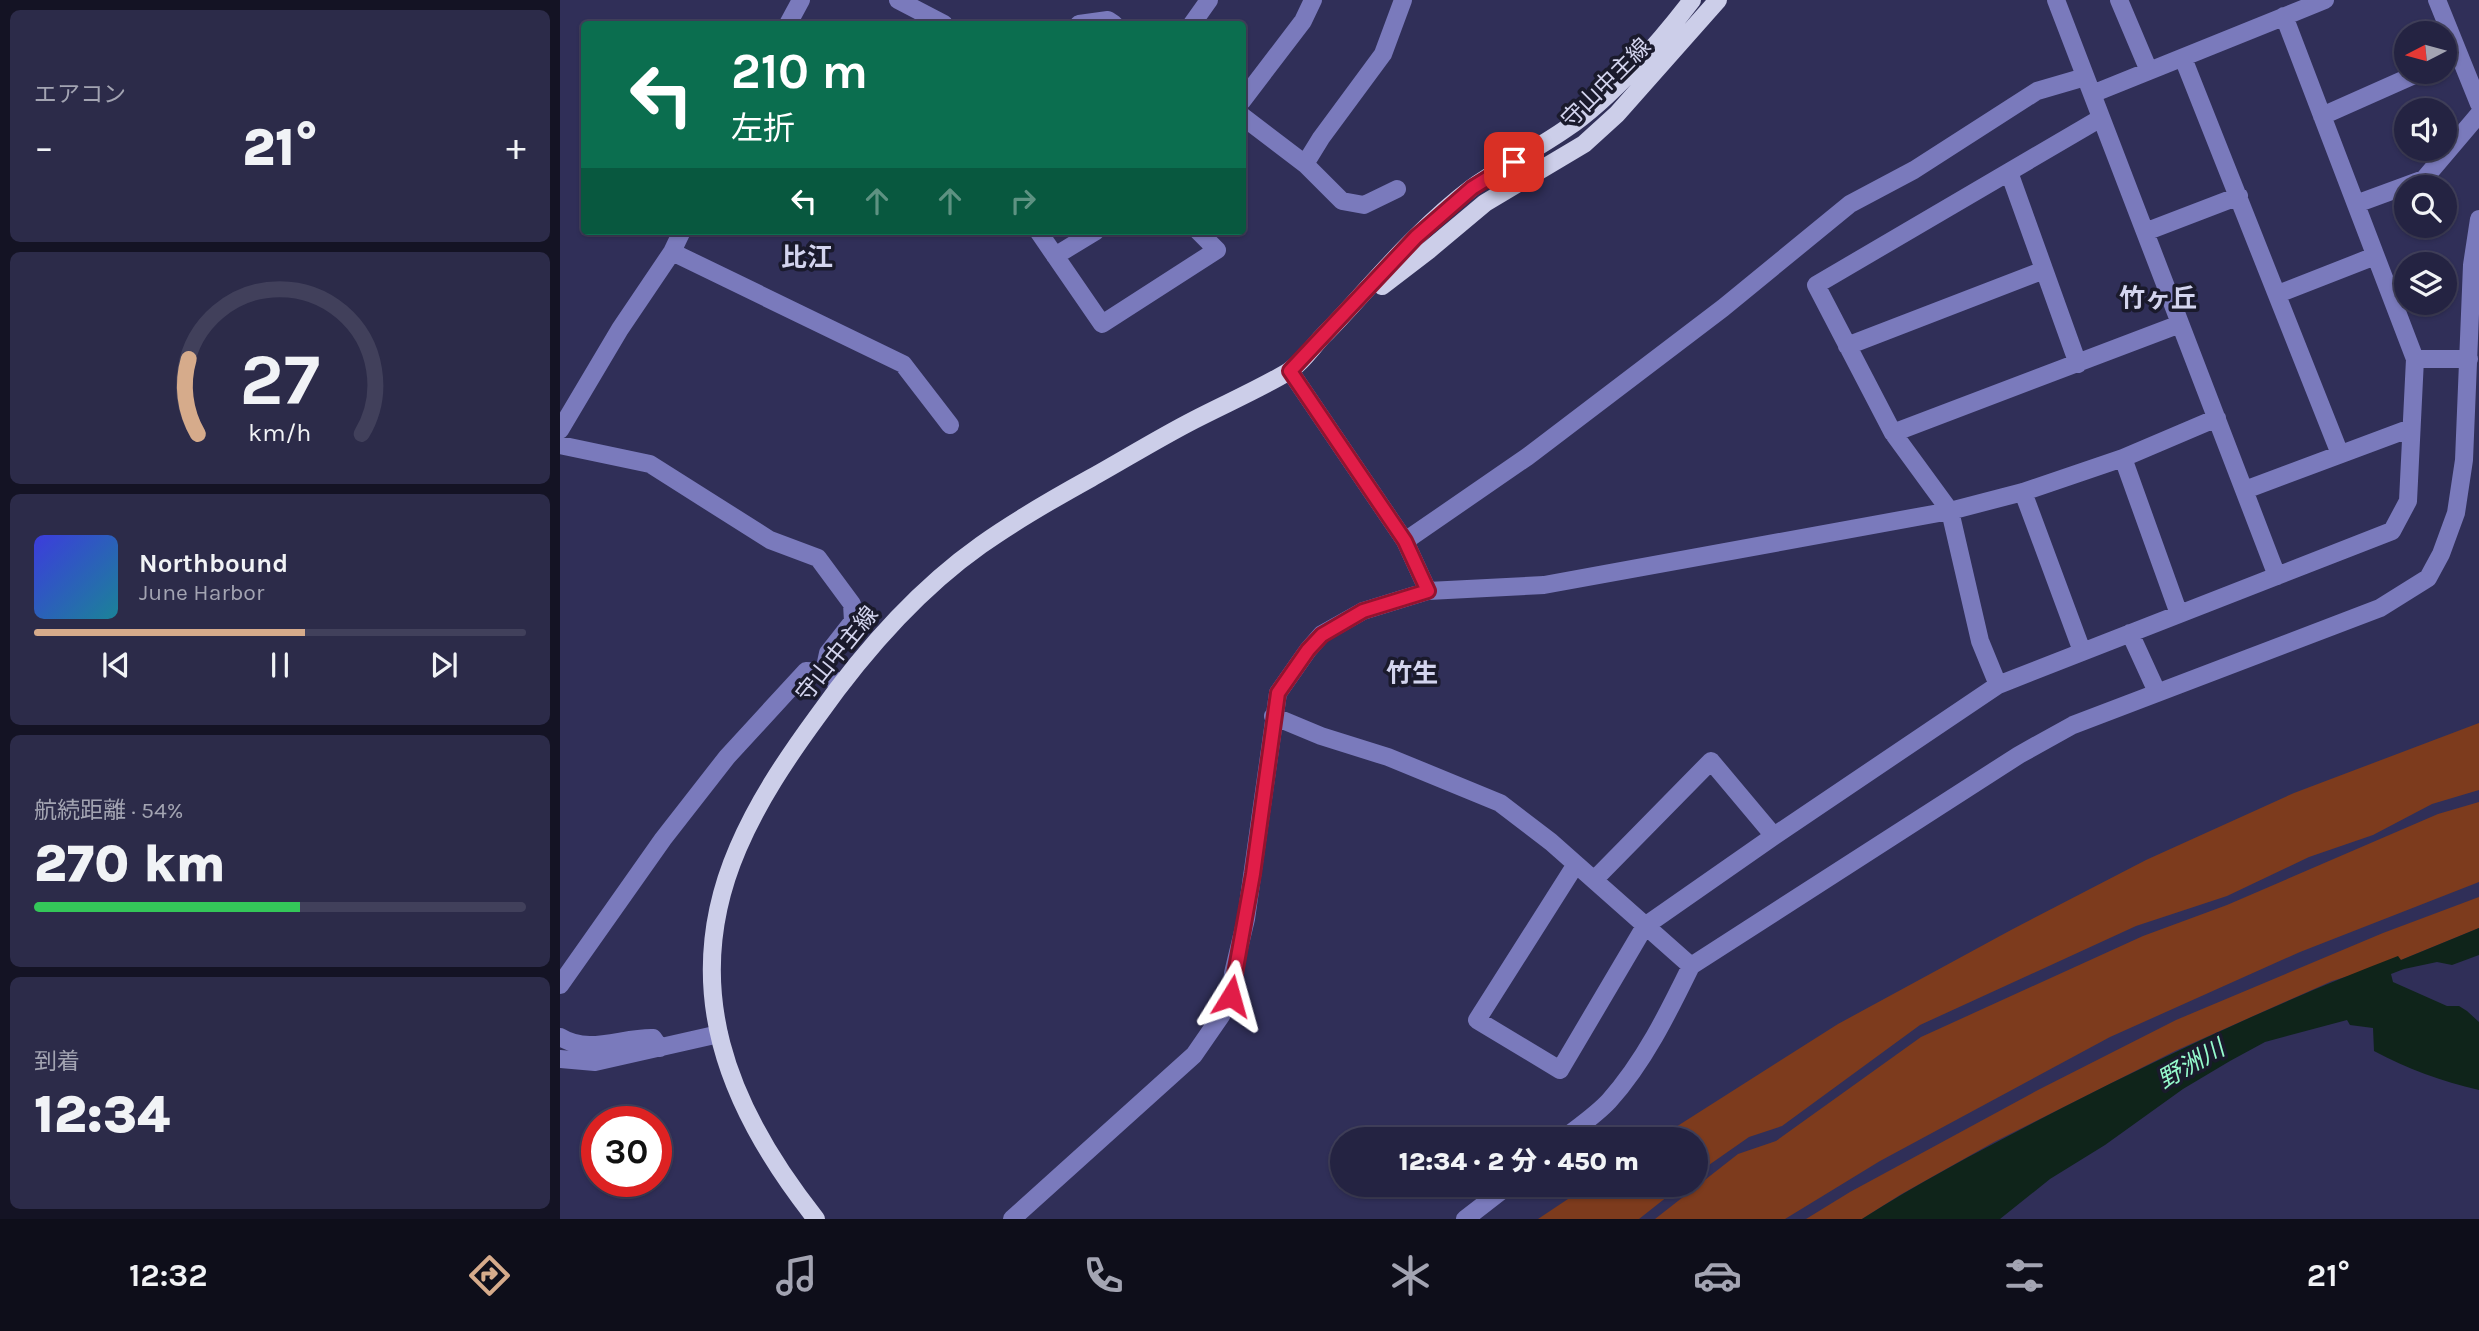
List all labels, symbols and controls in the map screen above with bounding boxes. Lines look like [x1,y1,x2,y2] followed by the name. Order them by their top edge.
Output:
[2394,21,2457,84] north arrow
[2394,21,2457,315] map controls
[1556,33,1656,133] street label: 守山中主線
[731,43,868,100] text: 210 m
[616,49,707,140] icon: left
[34,81,126,108] text: エアコン
[2394,98,2457,161] button: sound
[731,110,795,147] text: 左折
[242,117,318,178] text: 21°
[34,125,54,170] text: −
[506,125,526,170] text: +
[1484,132,1544,192] pin
[1495,143,1533,181] icon: arrive
[2394,175,2457,238] button: search
[785,182,823,220] icon: left
[858,182,896,220] icon: ahead
[931,182,969,220] icon: ahead
[1004,182,1042,220] icon: right
[781,242,833,273] district label: 比江
[2394,252,2457,315] button: layers
[2119,283,2197,314] district label: 竹ヶ丘
[240,337,320,422] text: 27
[248,417,312,446] text: km/h
[139,548,288,579] text: Northbound
[139,579,264,606] text: June Harbor
[790,601,884,707] street label: 守山中主線
[97,646,135,684] icon: previous
[261,646,299,684] icon: pause
[425,646,463,684] icon: next
[1386,658,1438,689] district label: 竹生
[34,797,184,824] text: 航続距離 · 54%
[34,833,226,894] text: 270 km
[1194,959,1268,1033] position arrow
[2153,1032,2232,1094] water label: 野洲川
[34,1048,80,1075] text: 到着
[34,1084,170,1145] text: 12:34
[581,1106,672,1197] speed limit sign: 30
[1399,1146,1639,1177] text: 12:34 · 2 分 · 450 m
[465,1251,514,1300] icon: directions
[772,1251,821,1300] icon: music
[1079,1251,1128,1300] icon: phone
[1386,1251,1435,1300] icon: climate
[1693,1251,1742,1300] icon: car
[2000,1251,2049,1300] icon: filters
[129,1257,208,1294] text: 12:32
[2307,1257,2350,1294] text: 21°

